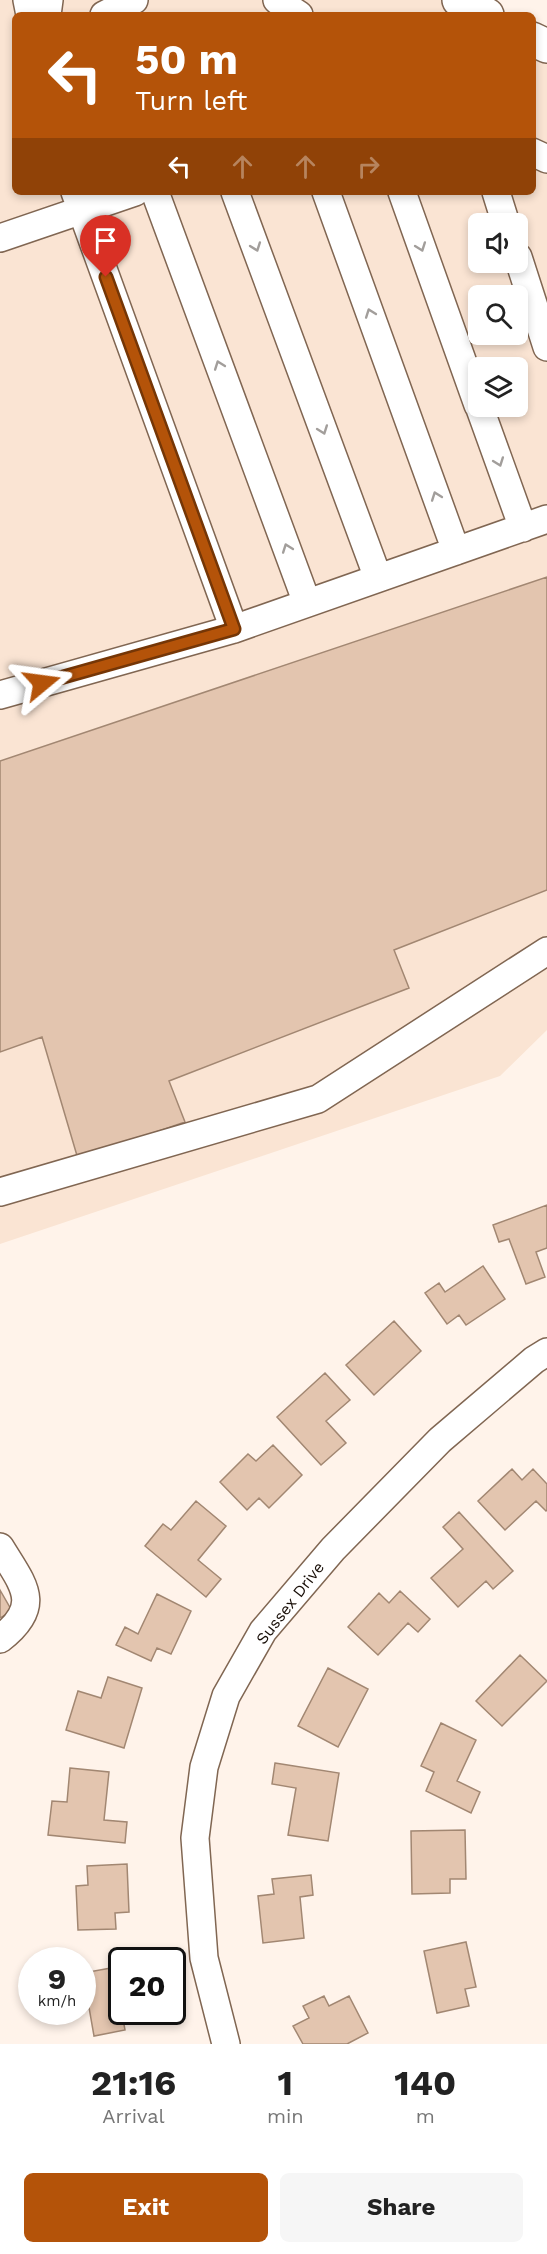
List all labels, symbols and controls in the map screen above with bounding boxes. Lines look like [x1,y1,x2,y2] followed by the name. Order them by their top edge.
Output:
[135,35,238,84] text: 50 m
[36,36,114,114] icon: left
[135,85,247,117] text: Turn left
[163,150,196,183] icon: left
[226,150,259,183] icon: ahead
[289,150,322,183] icon: ahead
[352,150,385,183] icon: right
[468,213,528,417] map controls
[468,213,528,273] button: sound
[80,215,131,277] pin
[89,224,122,257] icon: arrive
[248,241,261,252] one-way arrow
[414,241,427,252] one-way arrow
[468,285,528,345] button: search
[364,308,377,319] one-way arrow
[468,357,528,417] button: layers
[214,360,227,371] one-way arrow
[316,424,328,435] one-way arrow
[491,456,504,466] one-way arrow
[430,491,443,502] one-way arrow
[282,543,294,554] one-way arrow
[10,651,74,715] position arrow
[252,1558,328,1648] street label: Sussex Drive
[108,1947,186,2025] speed limit sign: 20
[48,1961,66,1996] text: 9
[38,1992,76,2010] text: km/h
[91,2062,176,2104] text: 21:16
[278,2062,293,2104] text: 1
[394,2062,456,2104] text: 140
[102,2104,165,2128] text: Arrival
[267,2104,304,2128] text: min
[416,2104,435,2128] text: m
[24,2173,268,2242] button: Exit
[280,2173,523,2242] button: Share

